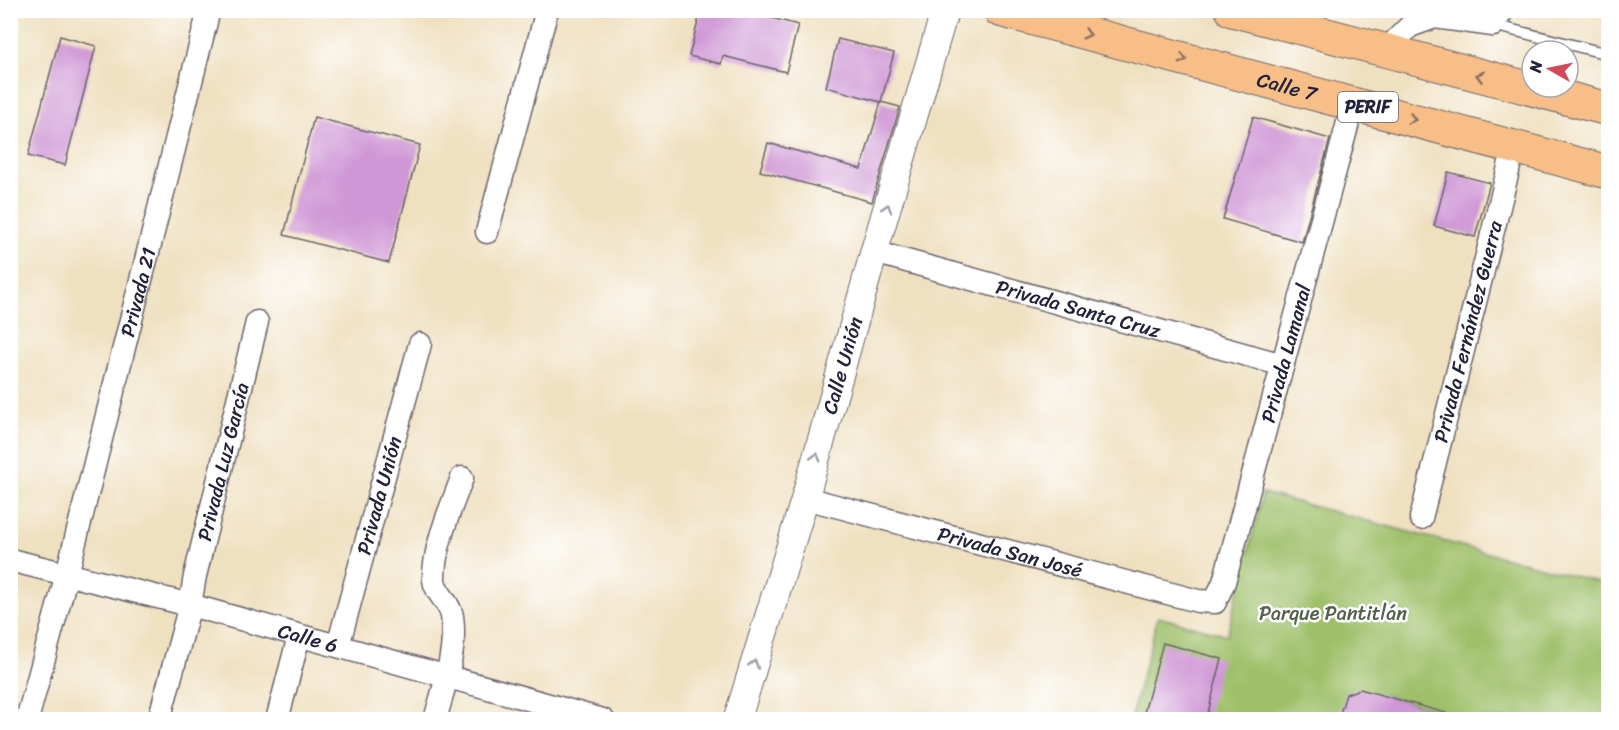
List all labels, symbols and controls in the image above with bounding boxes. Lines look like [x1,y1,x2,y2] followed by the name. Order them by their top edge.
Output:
[1081,27,1092,39] one-way arrow
[1520,39,1580,99] north arrow
[1178,52,1188,65] one-way arrow
[1520,58,1551,75] text: N
[1253,62,1322,112] street label: Calle 7
[1475,70,1485,83] one-way arrow
[1338,92,1398,122] road number: PERIF
[1407,112,1417,125] one-way arrow
[880,203,892,214] one-way arrow
[1423,216,1513,446] street label: Privada Fernández Guerra
[110,244,166,341] street label: Privada 21
[992,269,1165,348] street label: Privada Santa Cruz
[1250,280,1321,427] street label: Privada Lamanal
[812,312,873,418] street label: Calle Unión
[187,379,259,545] street label: Privada Luz García
[346,432,412,559] street label: Privada Unión
[809,452,822,462] one-way arrow
[934,516,1086,588] street label: Privada San José
[1259,596,1407,631] park label: Parque Pantitlán
[274,613,342,663] street label: Calle 6
[747,659,759,670] one-way arrow

